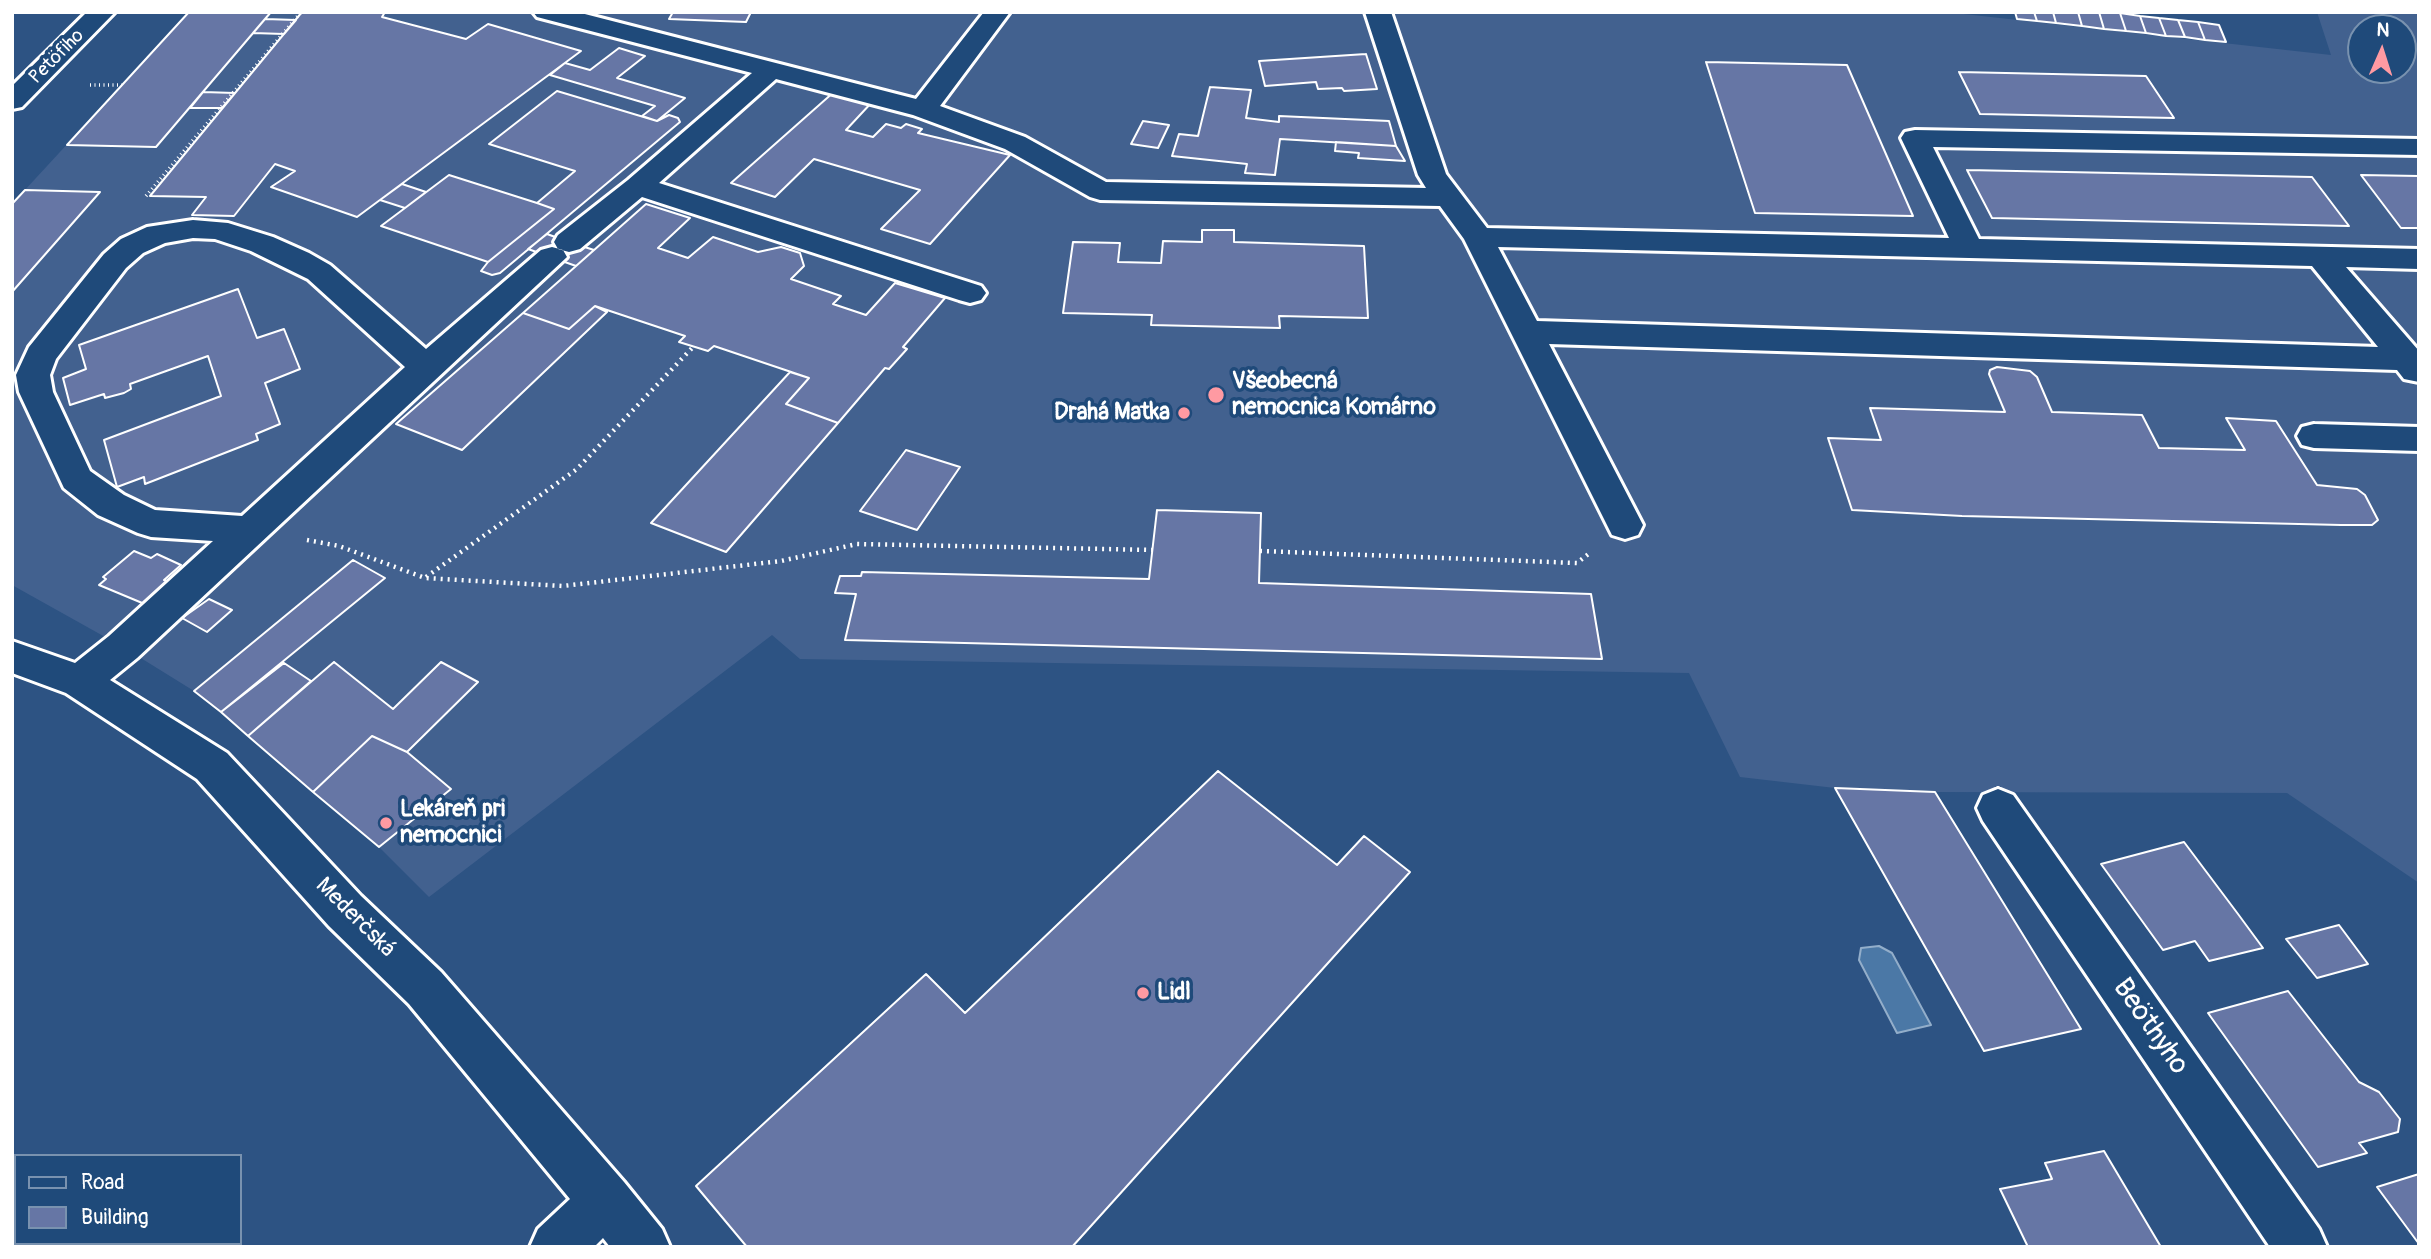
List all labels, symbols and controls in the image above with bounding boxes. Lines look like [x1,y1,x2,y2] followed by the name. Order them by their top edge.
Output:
[2347,14,2417,84] north arrow
[2376,18,2390,42] text: N
[25,25,89,89] street label: Petöfiho
[1232,368,1436,422] place label: Všeobecná nemocnica Komárno
[1206,385,1226,405] marker: Všeobecná nemocnica Komárno
[1054,399,1170,427] place label: Drahá Matka
[1176,405,1192,421] marker: Drahá Matka
[400,796,505,850] place label: Lekáreň pri nemocnici
[378,815,394,831] marker: Lekáreň pri nemocnici
[309,872,401,964] street label: Mederčská
[2105,973,2195,1081] street label: Beöthyho
[1157,979,1191,1007] place label: Lidl
[1135,985,1151,1001] marker: Lidl
[14,1154,242,1245] legend
[81,1169,125,1196] text: Road
[81,1204,148,1231] text: Building

